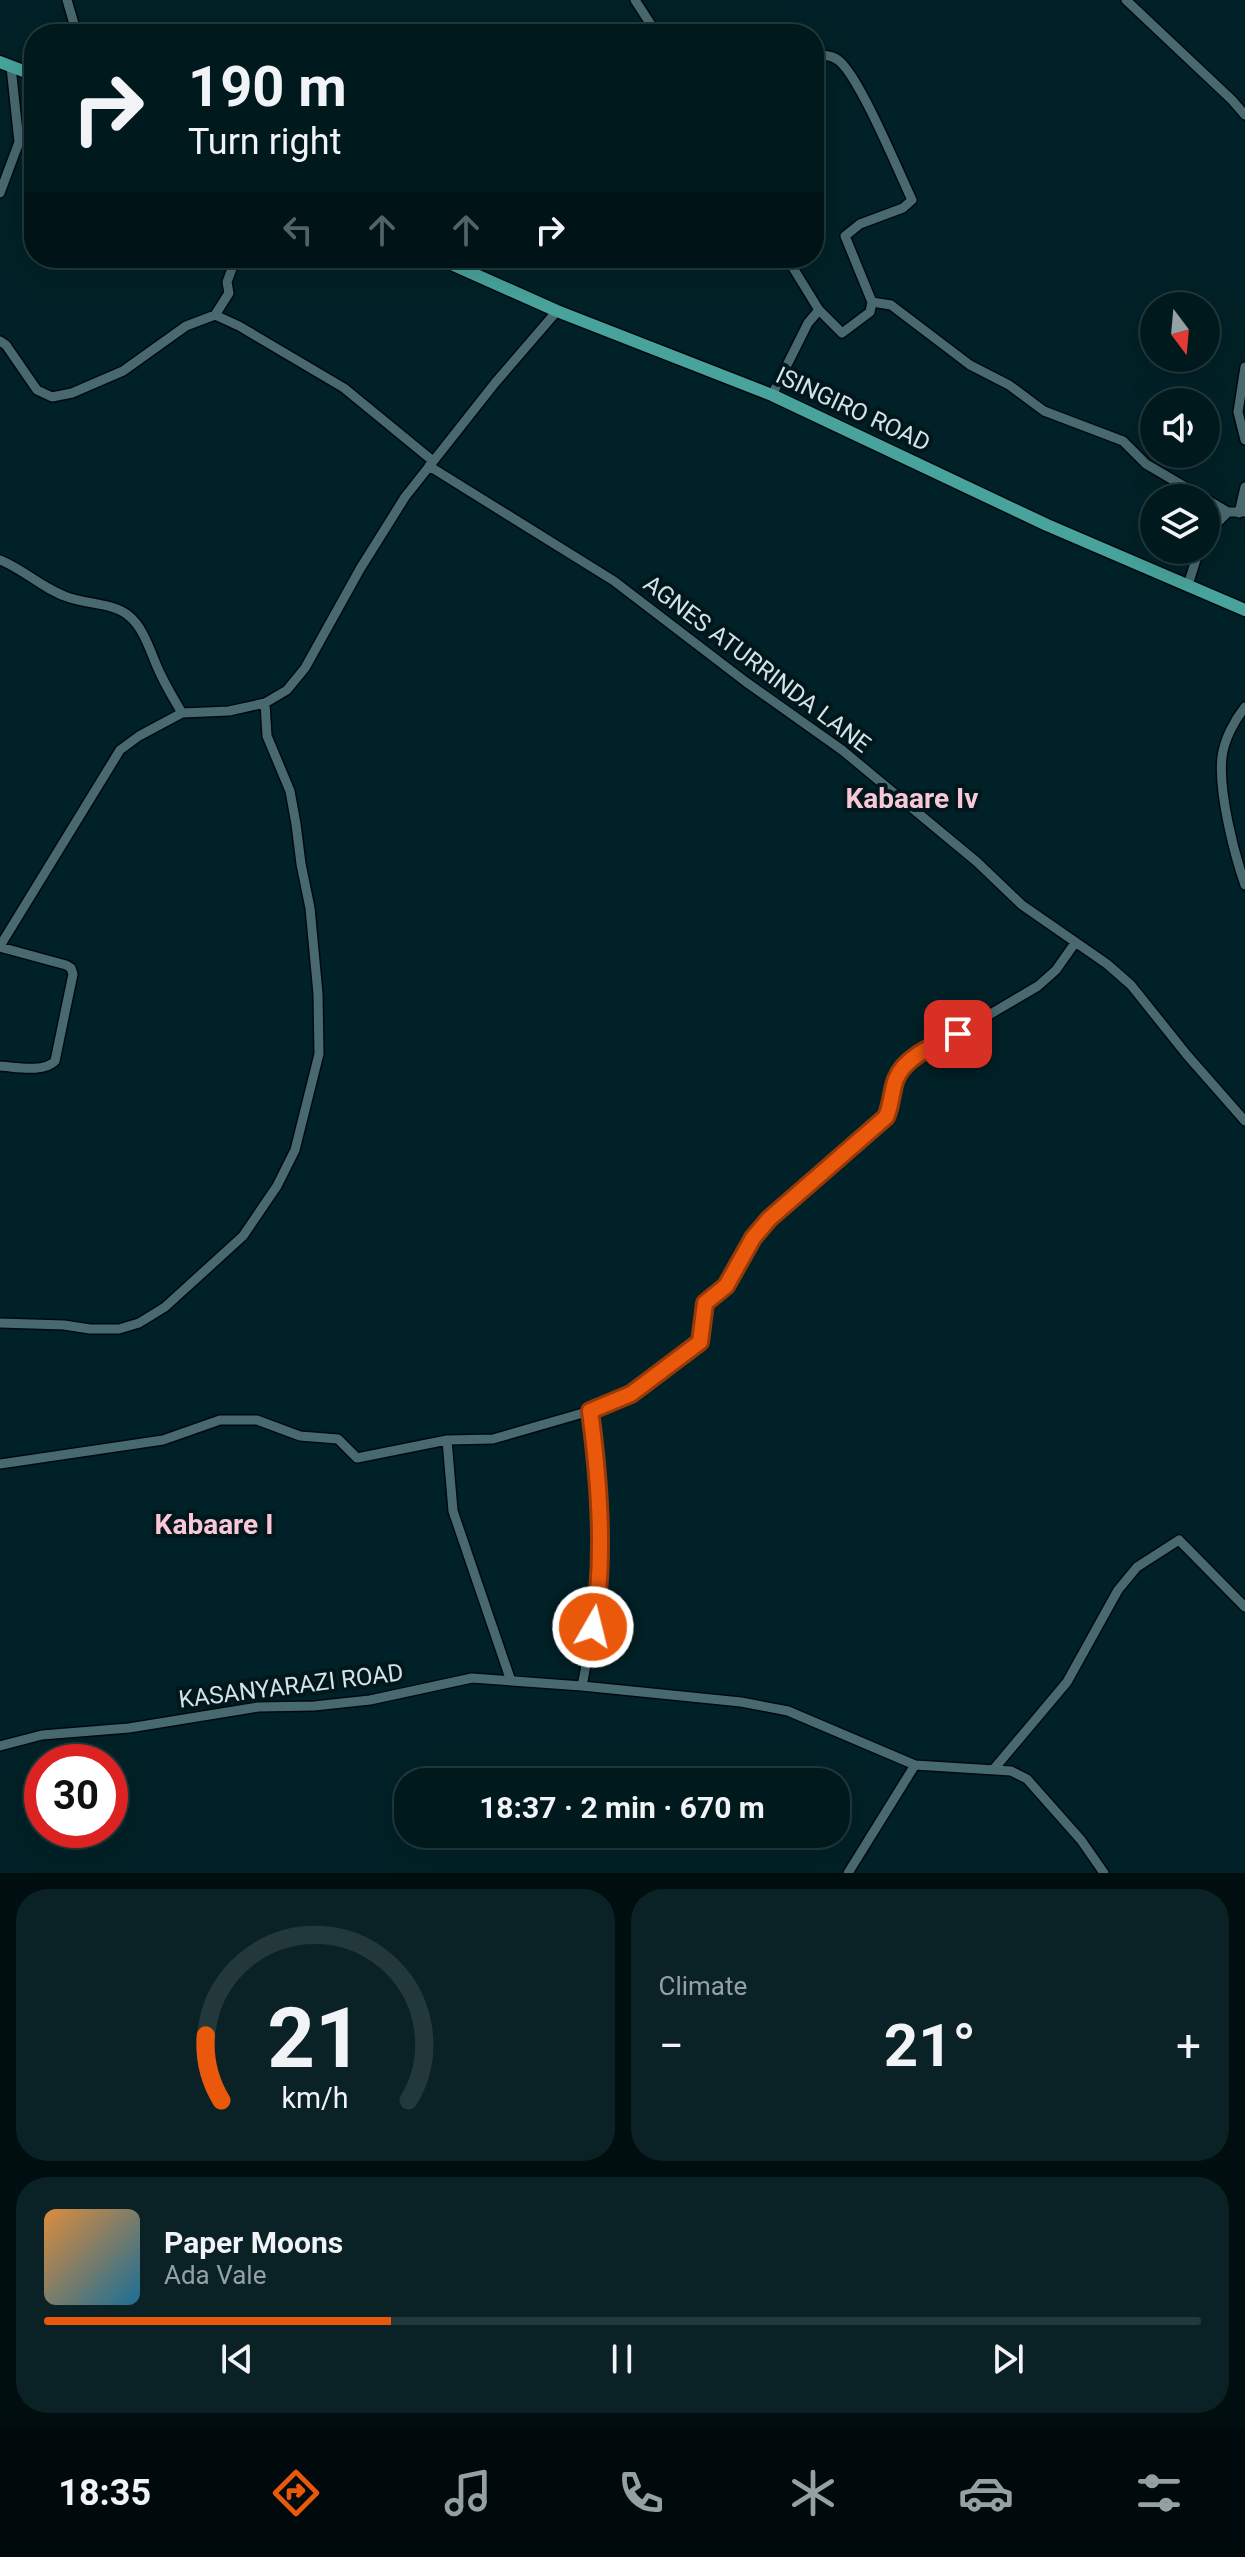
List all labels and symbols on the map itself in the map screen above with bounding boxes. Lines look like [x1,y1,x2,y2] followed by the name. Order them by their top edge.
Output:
[1140,292,1220,372] north arrow
[771,361,935,457] street label: ISINGIRO ROAD
[638,570,876,758] street label: AGNES ATURRINDA LANE
[846,782,978,815] district label: Kabaare Iv
[924,1000,992,1068] pin
[155,1508,273,1541] district label: Kabaare I
[551,1585,635,1669] position arrow
[177,1658,405,1714] street label: KASANYARAZI ROAD
[24,1744,128,1848] speed limit sign: 30

